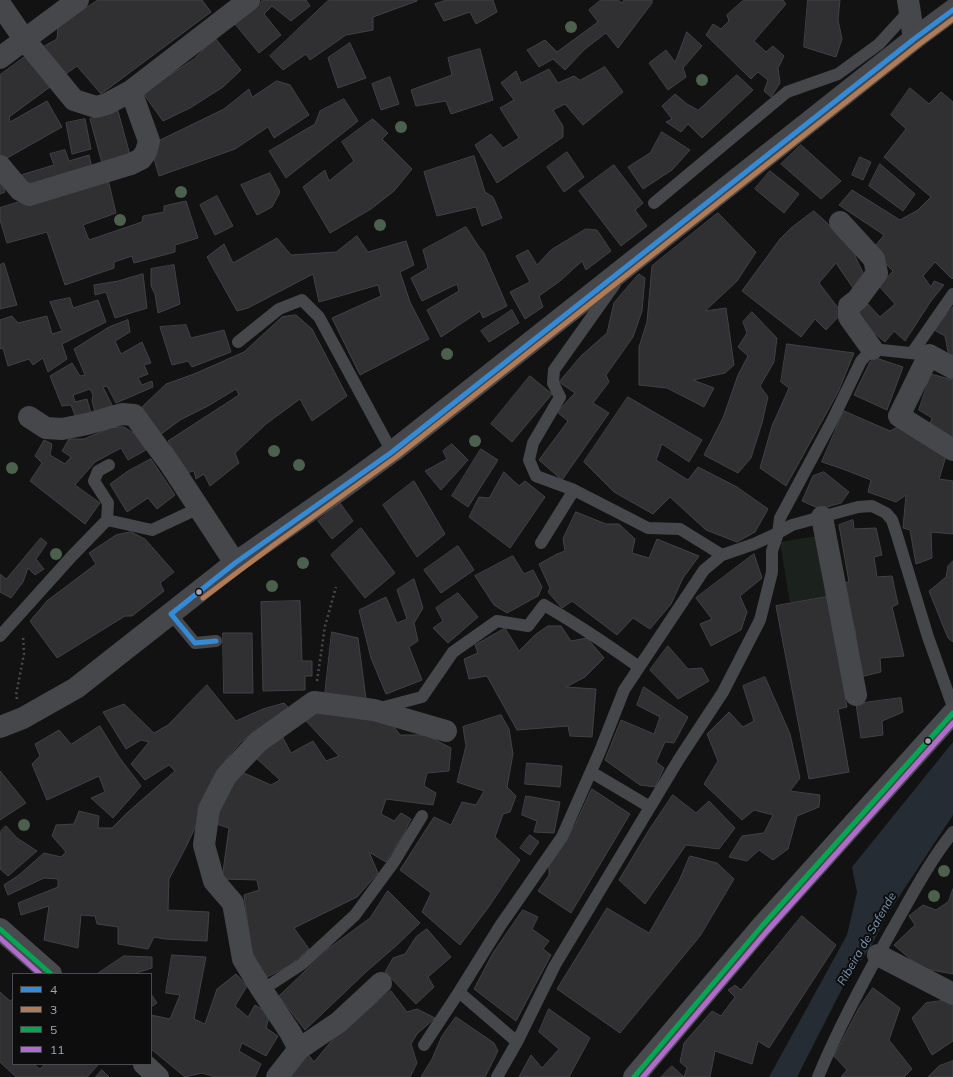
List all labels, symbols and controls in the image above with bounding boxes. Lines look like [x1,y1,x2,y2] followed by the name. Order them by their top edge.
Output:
[194,587,204,597] unlabelled marker
[923,736,933,746] unlabelled marker
[834,890,900,988] water label: Ribeira de Safende
[12,973,152,1065] legend
[50,982,57,997] text: 4
[50,1002,57,1017] text: 3
[50,1022,57,1037] text: 5
[50,1042,64,1057] text: 11

